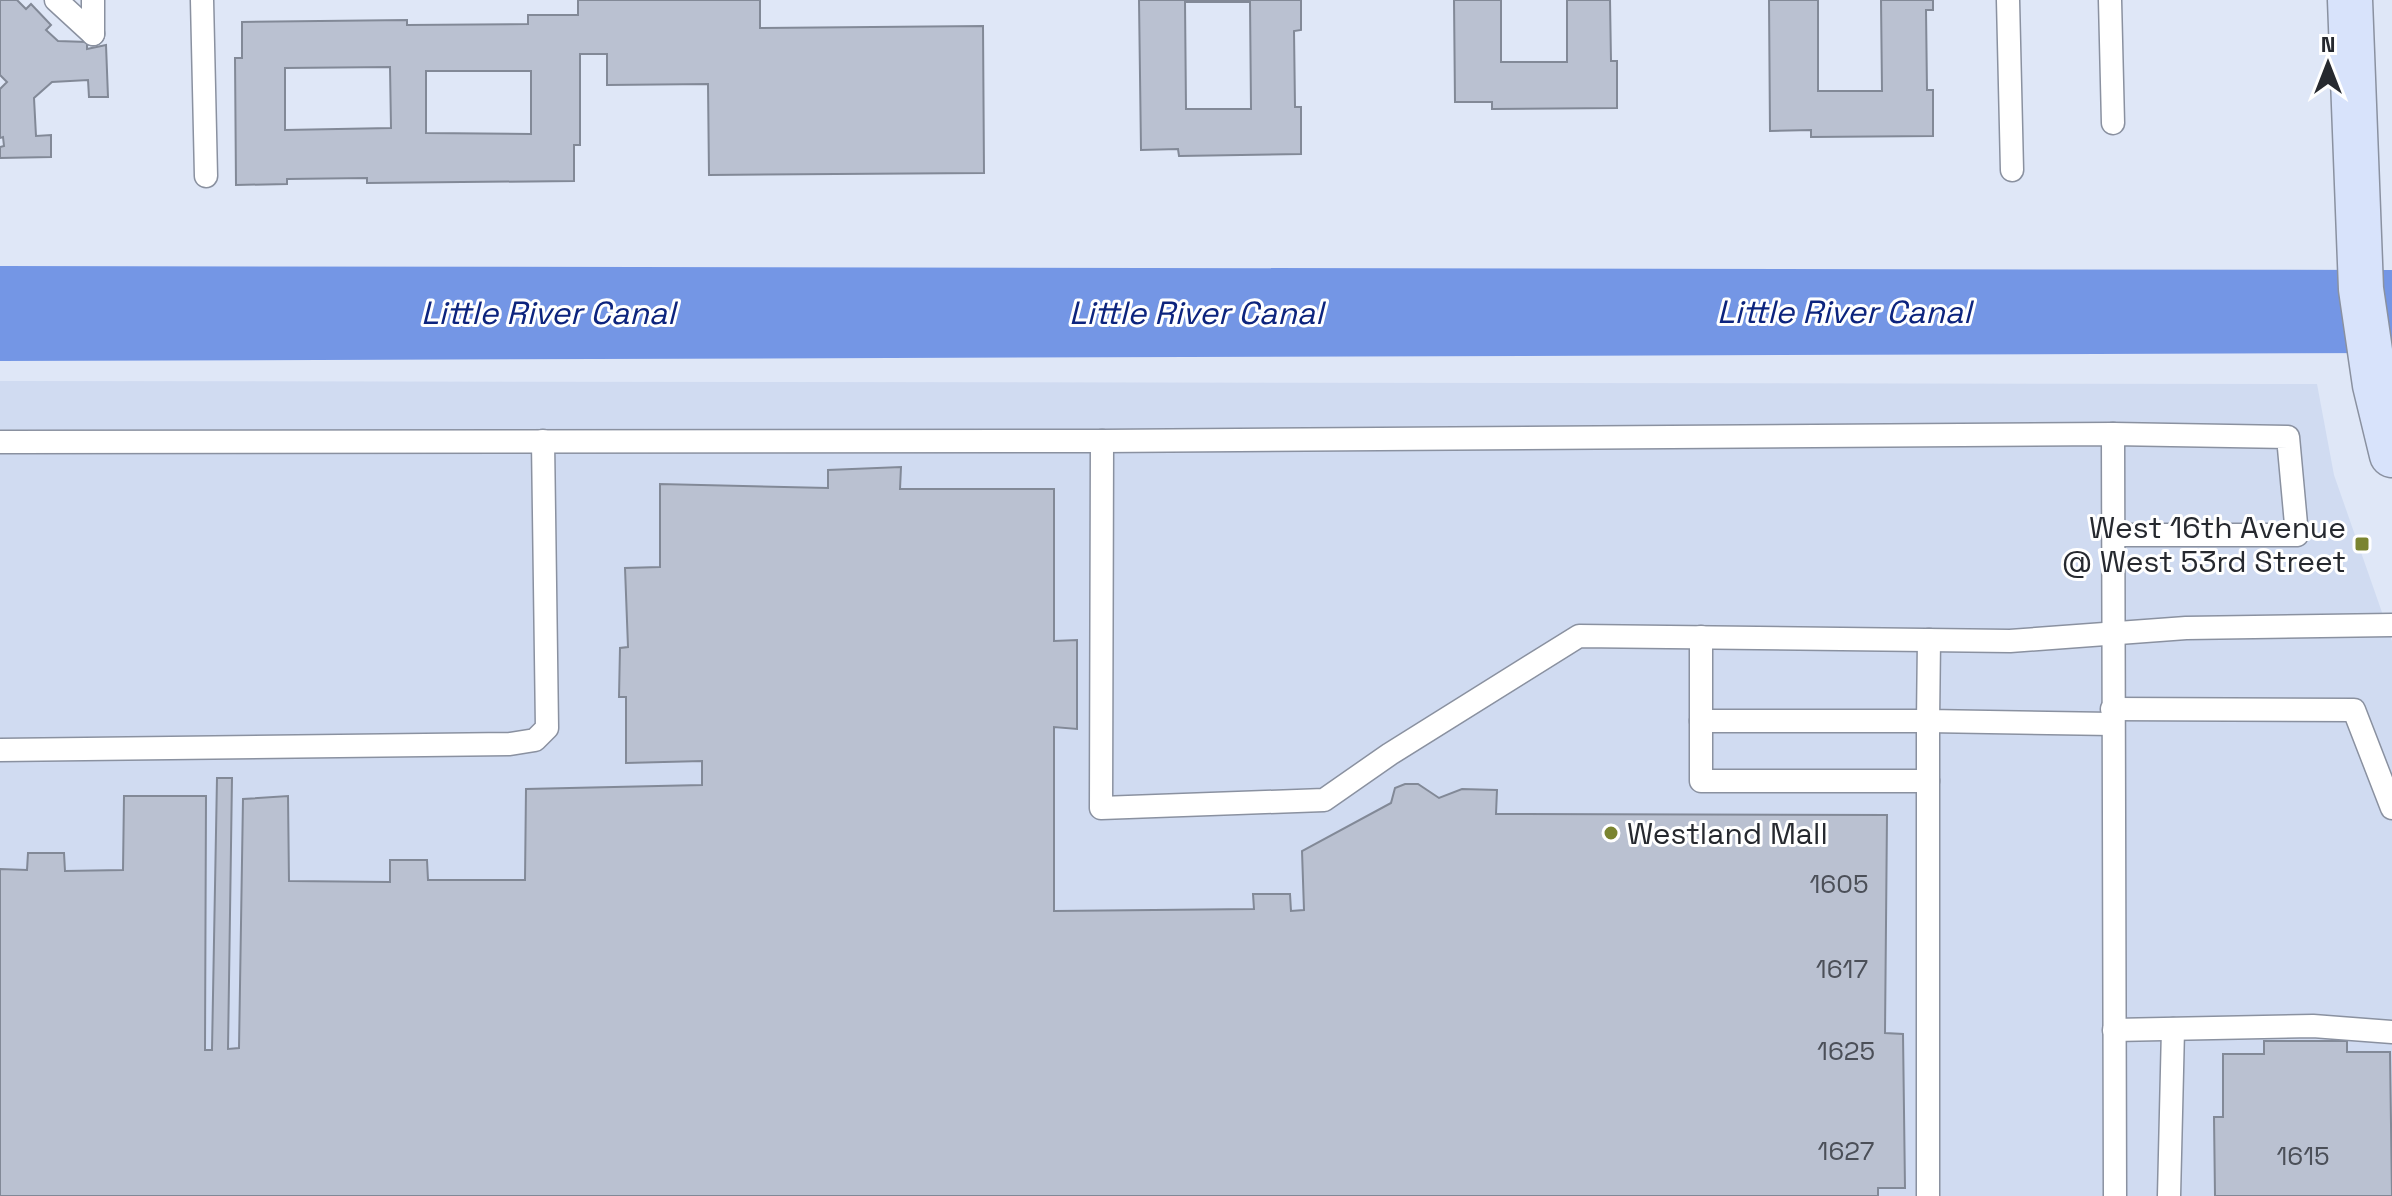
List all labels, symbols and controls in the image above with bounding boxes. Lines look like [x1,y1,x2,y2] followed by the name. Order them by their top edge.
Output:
[2288,24,2368,104] north arrow
[2321,30,2335,58] text: N
[1717,292,1974,332] water label: Little River Canal
[421,293,678,333] water label: Little River Canal
[1069,293,1326,333] water label: Little River Canal
[2062,508,2346,581] place label: West 16th Avenue @ West 53rd Street
[2353,535,2371,553] marker: West 16th Avenue @ West 53rd Street
[1627,814,1828,853] place label: Westland Mall
[1602,824,1620,842] marker: Westland Mall
[1809,867,1869,901] house number: 1605
[1816,952,1868,986] house number: 1617
[1817,1034,1875,1068] house number: 1625
[1818,1134,1874,1168] house number: 1627
[2276,1139,2330,1173] house number: 1615

